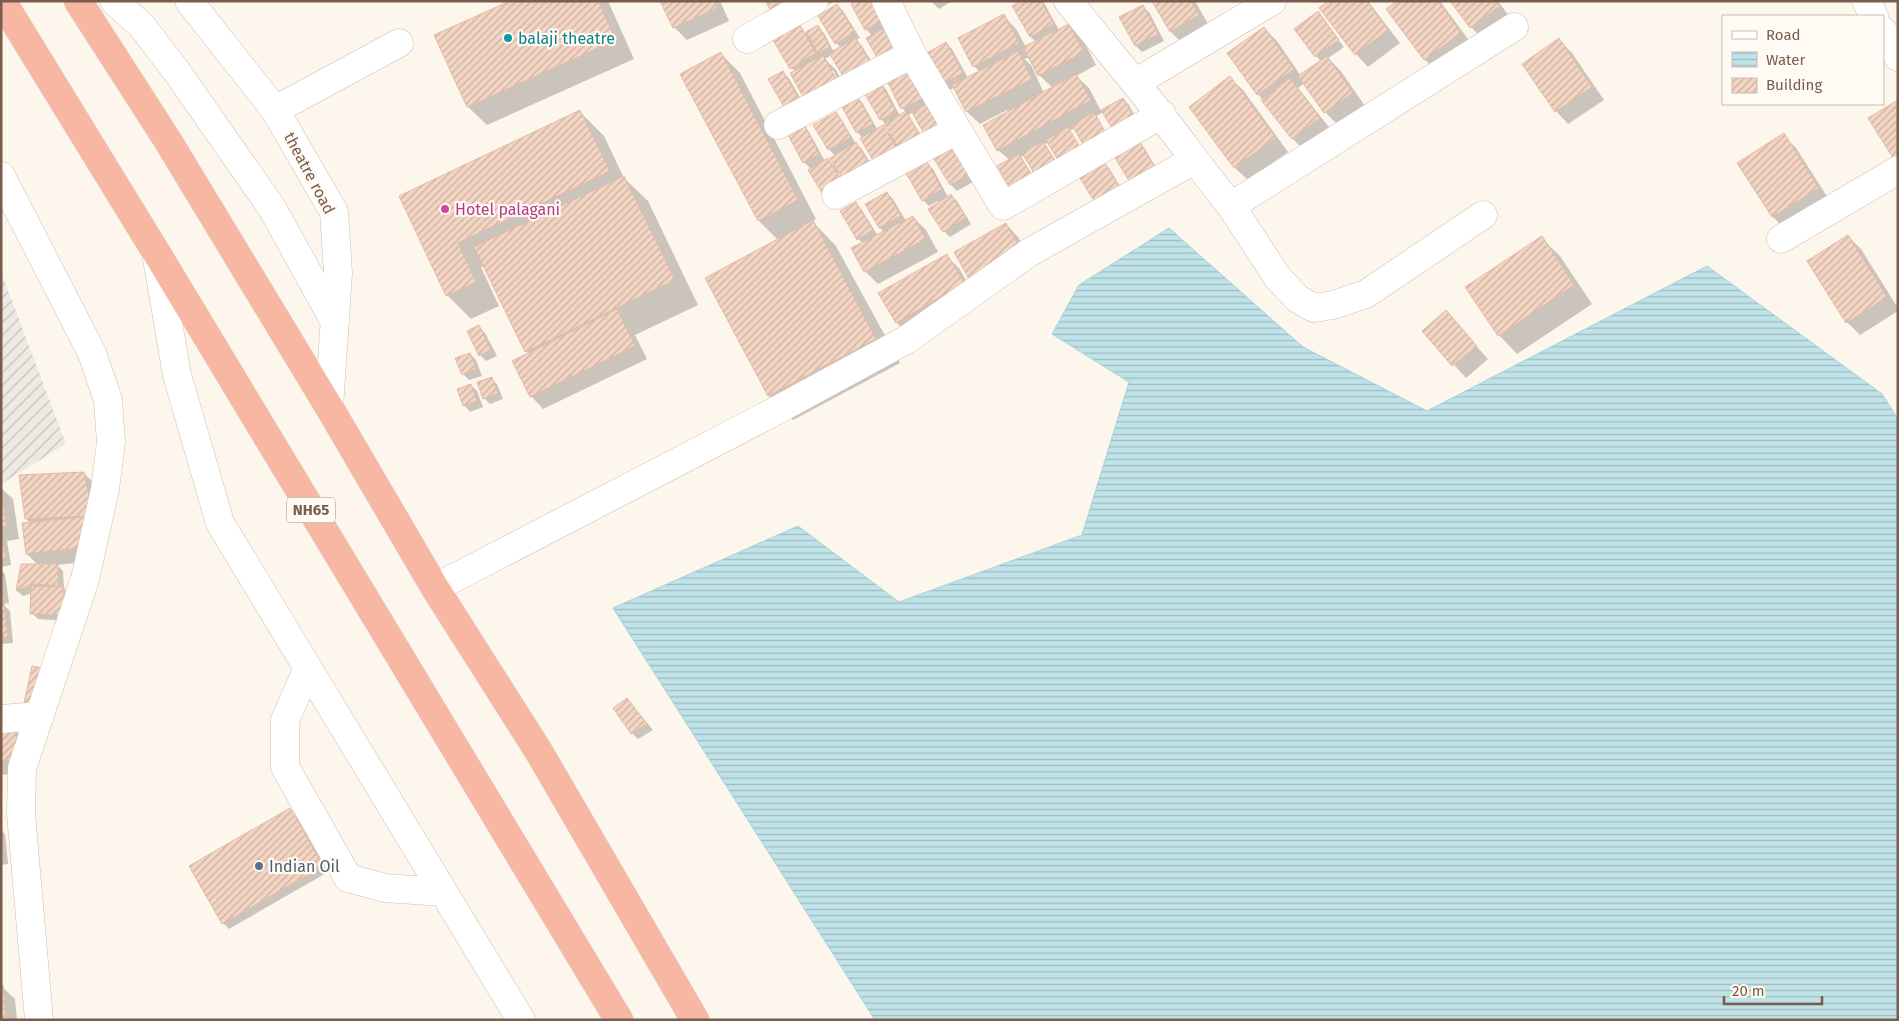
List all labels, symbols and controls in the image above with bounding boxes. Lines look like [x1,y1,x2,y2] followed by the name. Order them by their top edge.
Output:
[1722,15,1884,105] legend
[1766,26,1801,44] text: Road
[518,29,615,48] place label: balaji theatre
[502,32,514,44] marker: balaji theatre
[1766,51,1805,69] text: Water
[1766,76,1822,94] text: Building
[280,129,339,217] street label: theatre road
[455,200,560,219] place label: Hotel palagani
[439,203,451,215] marker: Hotel palagani
[287,498,335,522] road number: NH65
[269,857,340,876] place label: Indian Oil
[253,860,265,872] marker: Indian Oil
[1724,974,1822,1006] scale bar
[1732,982,1765,1000] text: 20 m

